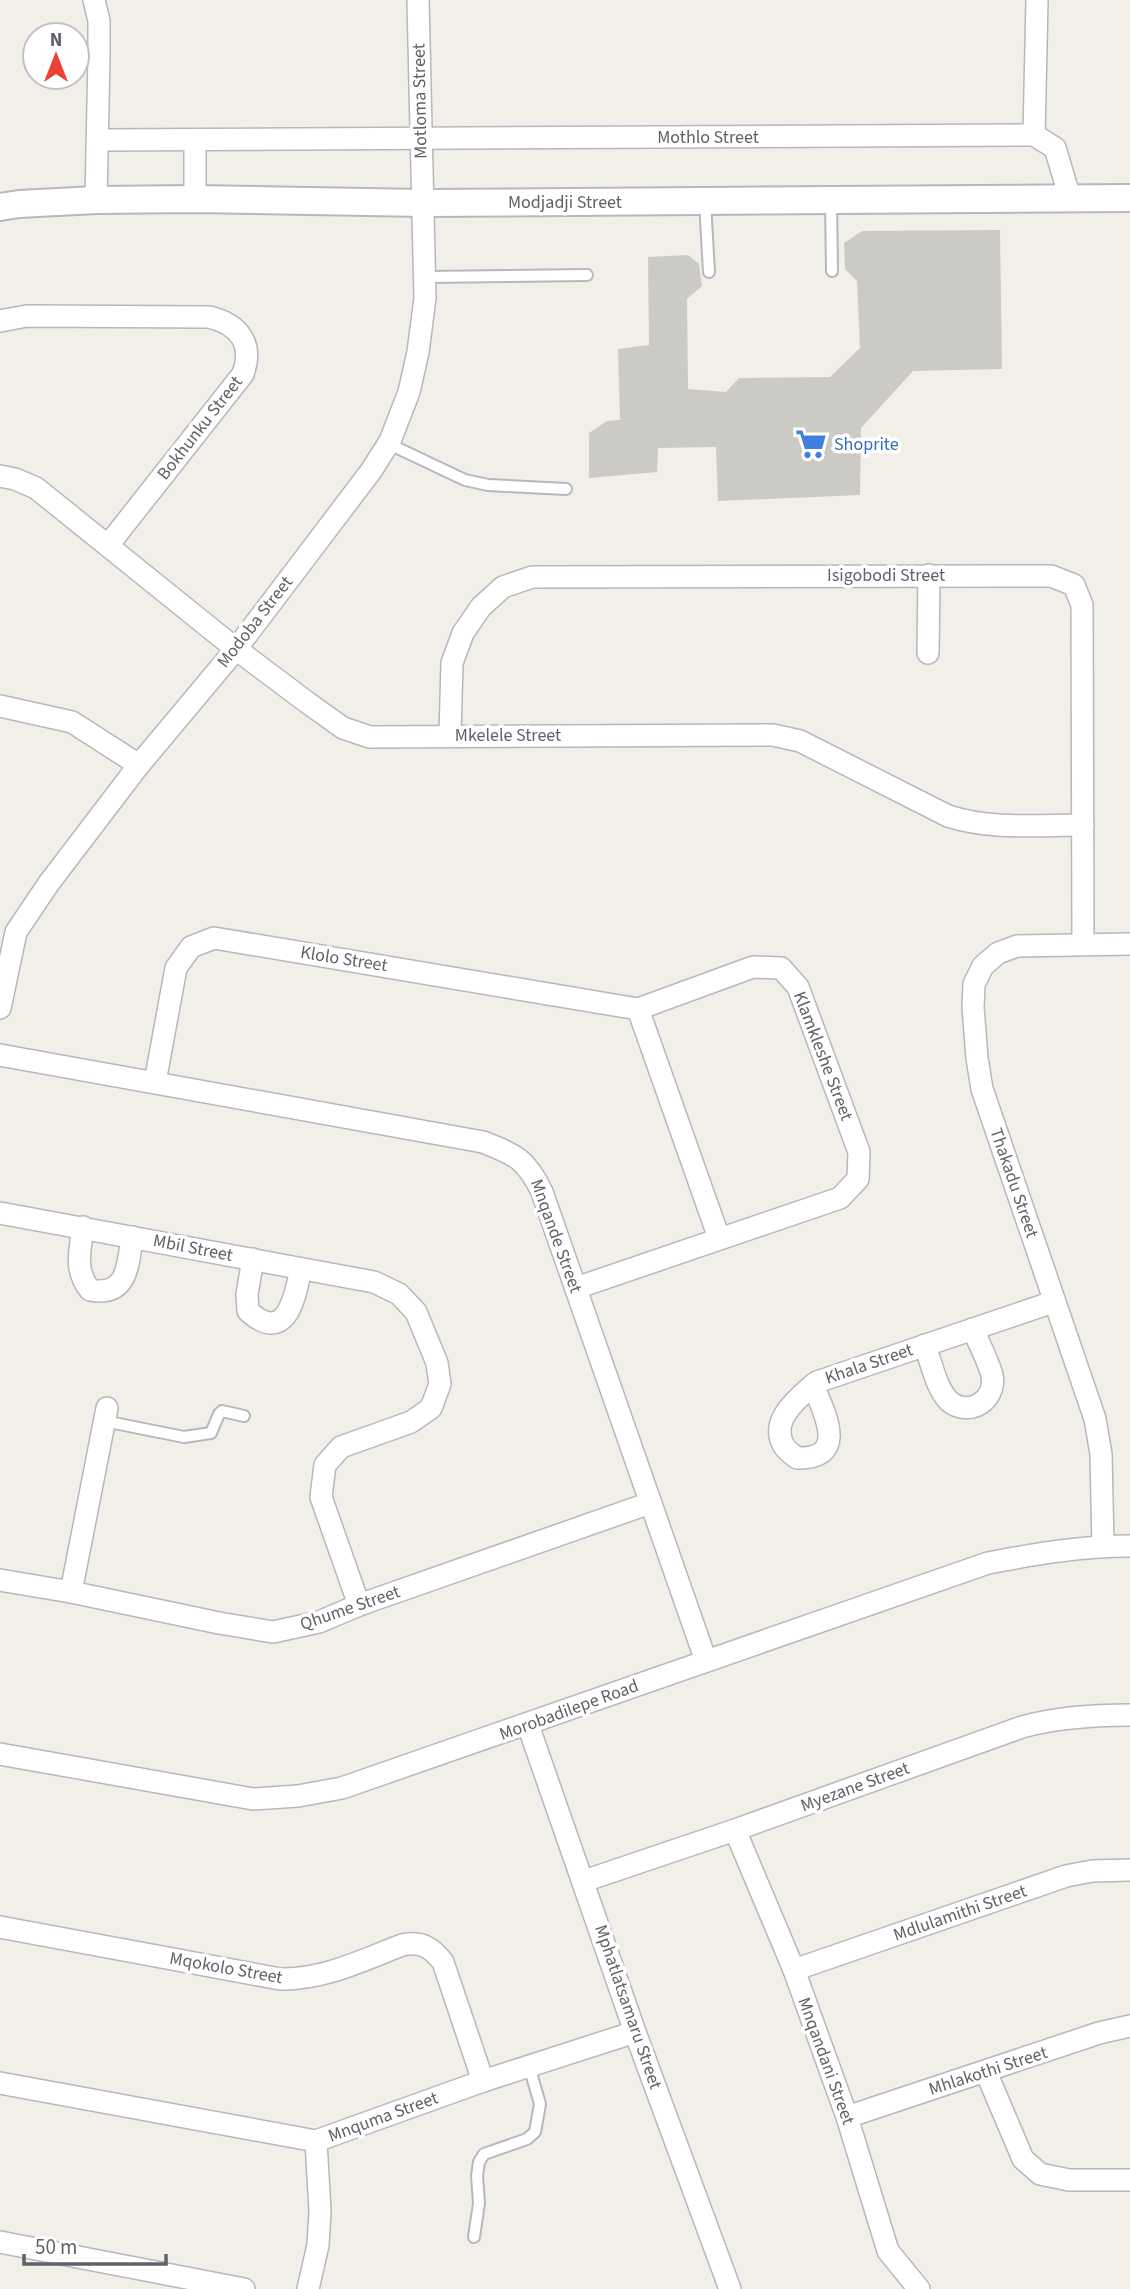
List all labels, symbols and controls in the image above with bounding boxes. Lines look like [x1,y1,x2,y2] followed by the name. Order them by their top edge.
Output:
[21,21,91,91] north arrow
[50,27,62,54] text: N
[406,43,434,159] street label: Motloma Street
[657,125,759,150] street label: Mothlo Street
[508,190,622,215] street label: Modjadji Street
[151,371,249,485] street label: Bokhunku Street
[794,427,828,461] supermarket icon: Shoprite
[834,432,899,457] place label: Shoprite
[827,563,945,588] street label: Isigobodi Street
[211,571,299,673] street label: Modoba Street
[455,723,561,748] street label: Mkelele Street
[299,940,389,978] street label: Klolo Street
[787,988,859,1124] street label: Klamkleshe Street
[983,1125,1045,1241] street label: Thakadu Street
[524,1176,588,1296] street label: Mnqande Street
[151,1228,235,1268] street label: Mbil Street
[822,1337,916,1391] street label: Khala Street
[297,1579,403,1637] street label: Qhume Street
[496,1673,642,1747] street label: Morobadilepe Road
[797,1756,913,1818] street label: Myezane Street
[890,1878,1030,1948] street label: Mdlulamithi Street
[588,1921,668,2093] street label: Mphatlatsamaru Street
[168,1946,284,1990] street label: Mqokolo Street
[791,1994,861,2128] street label: Mnqandani Street
[925,2040,1051,2102] street label: Mhlakothi Street
[325,2086,441,2148] street label: Mnquma Street
[24,2222,166,2266] scale bar
[35,2232,77,2262] text: 50 m

